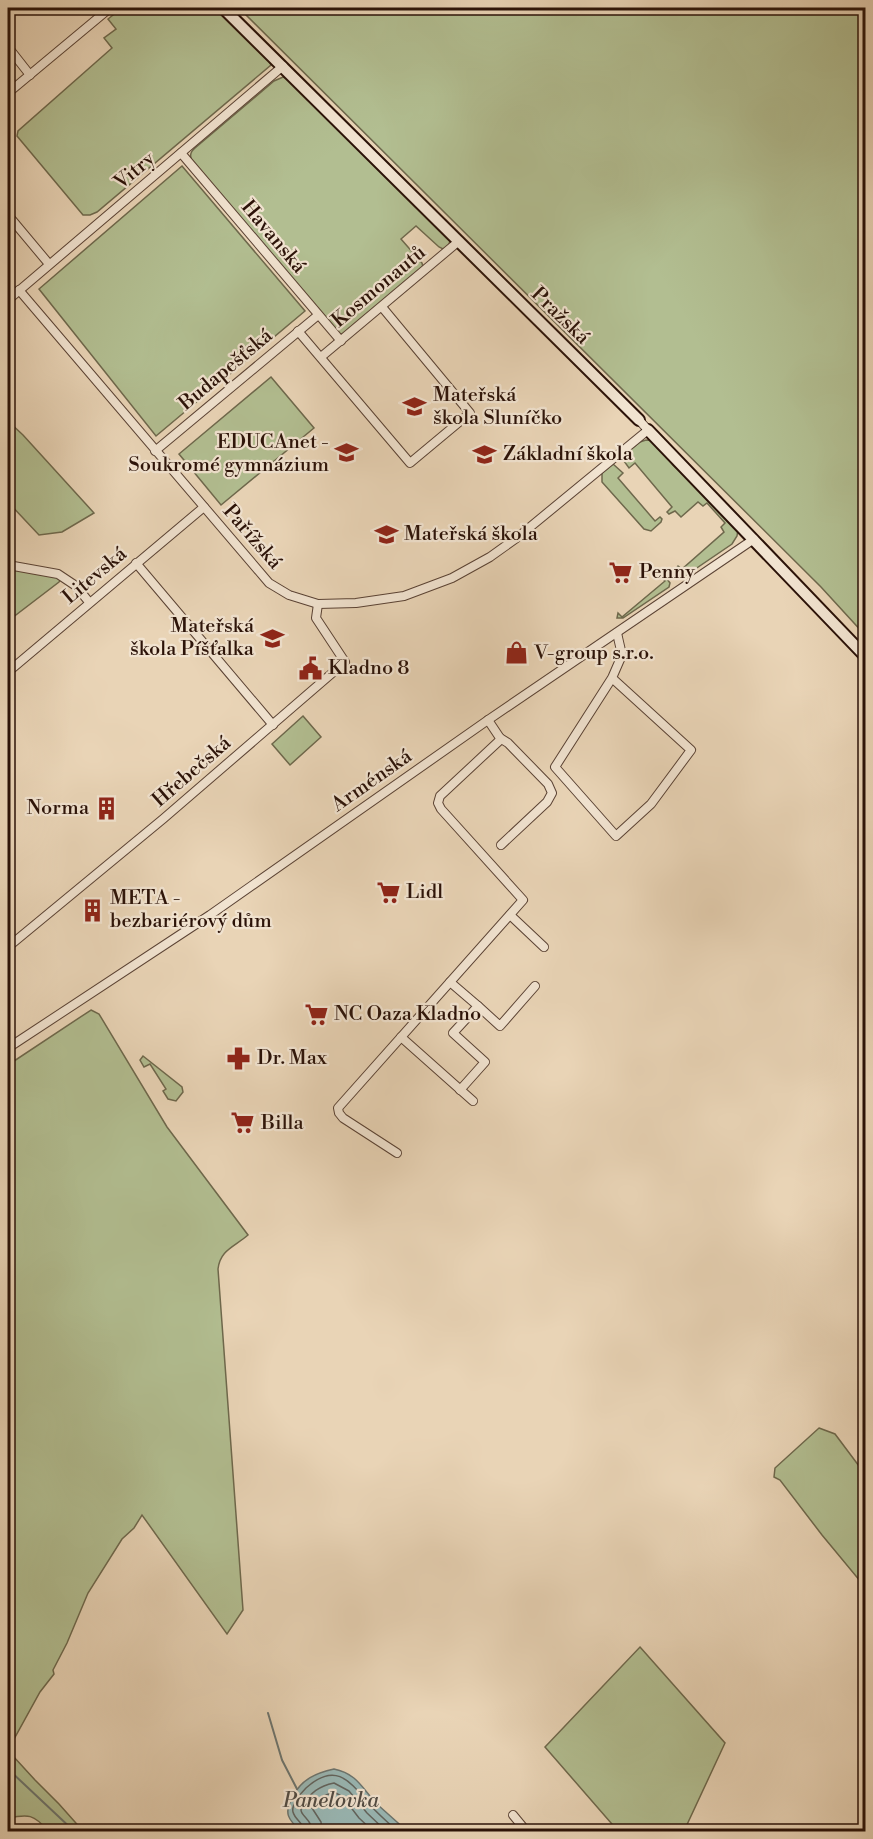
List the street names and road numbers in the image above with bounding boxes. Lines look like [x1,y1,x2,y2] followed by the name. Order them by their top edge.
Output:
[109,147,161,196] street label: Vitry
[235,195,311,279] street label: Havanská
[327,240,432,334] street label: Kosmonautů
[525,282,595,351] street label: Pražská
[173,323,279,417] street label: Budapešťská
[217,499,288,575] street label: Pařížská
[58,541,133,610] street label: Litevská
[148,730,237,813] street label: Hřebečská
[326,744,418,818] street label: Arménská

